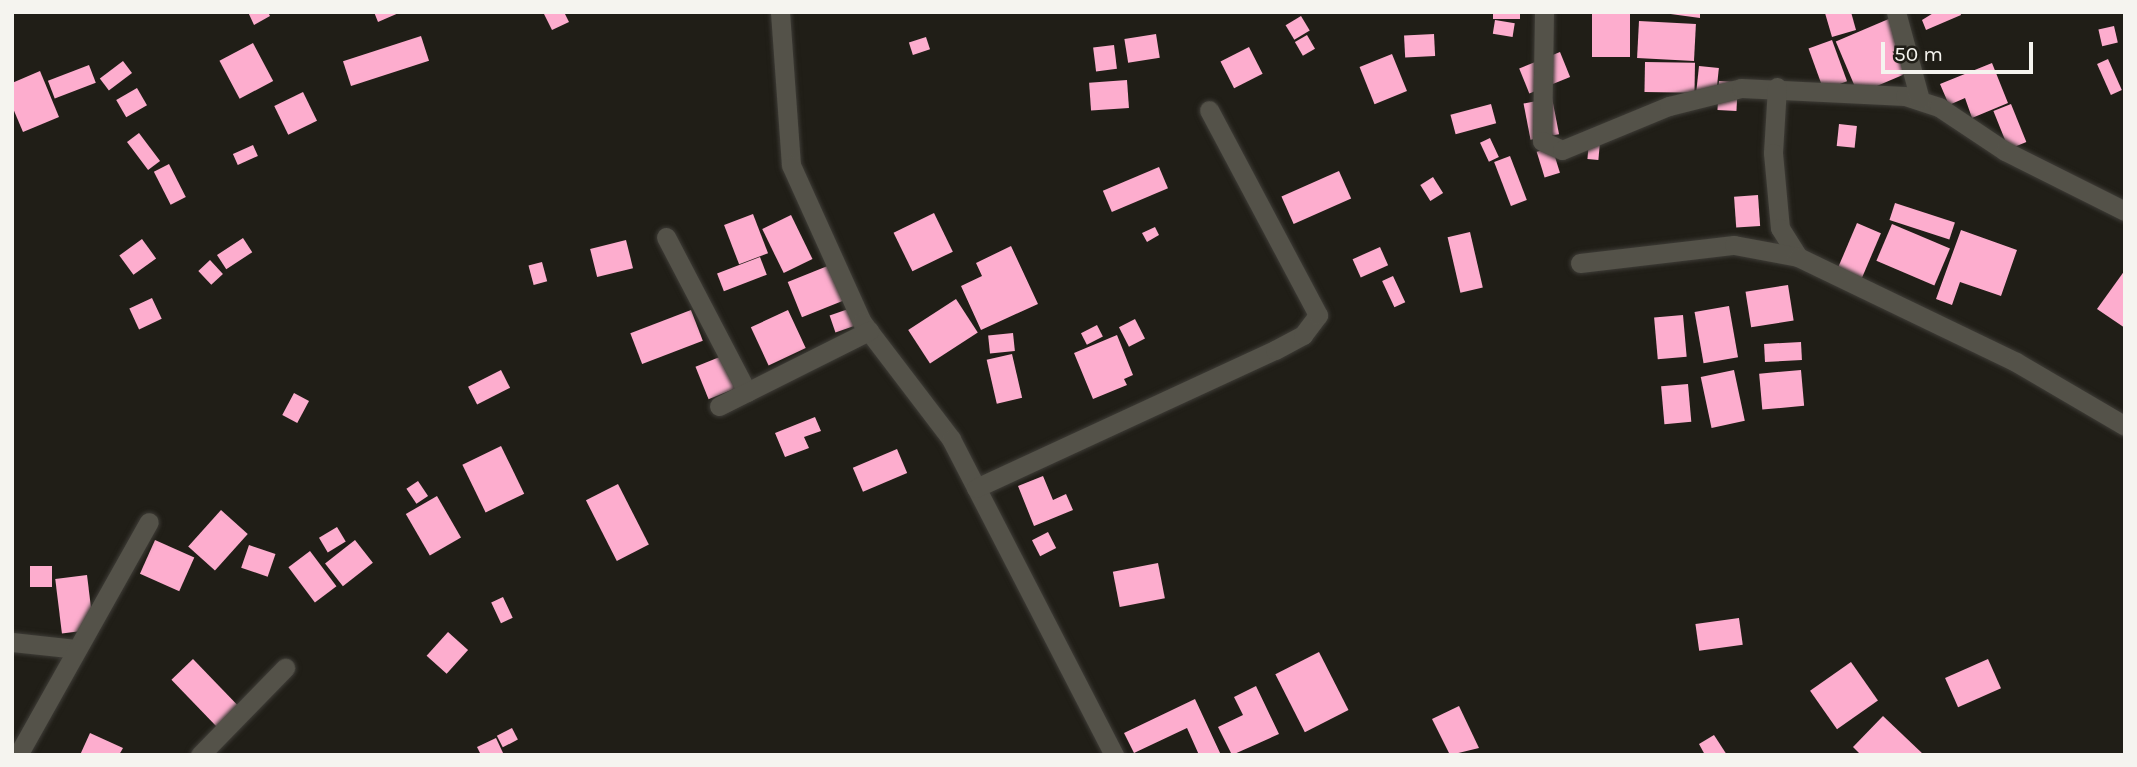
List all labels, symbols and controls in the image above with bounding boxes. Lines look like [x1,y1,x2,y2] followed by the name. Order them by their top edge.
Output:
[1885,28,2037,72] scale bar
[1894,42,1943,66] text: 50 m

